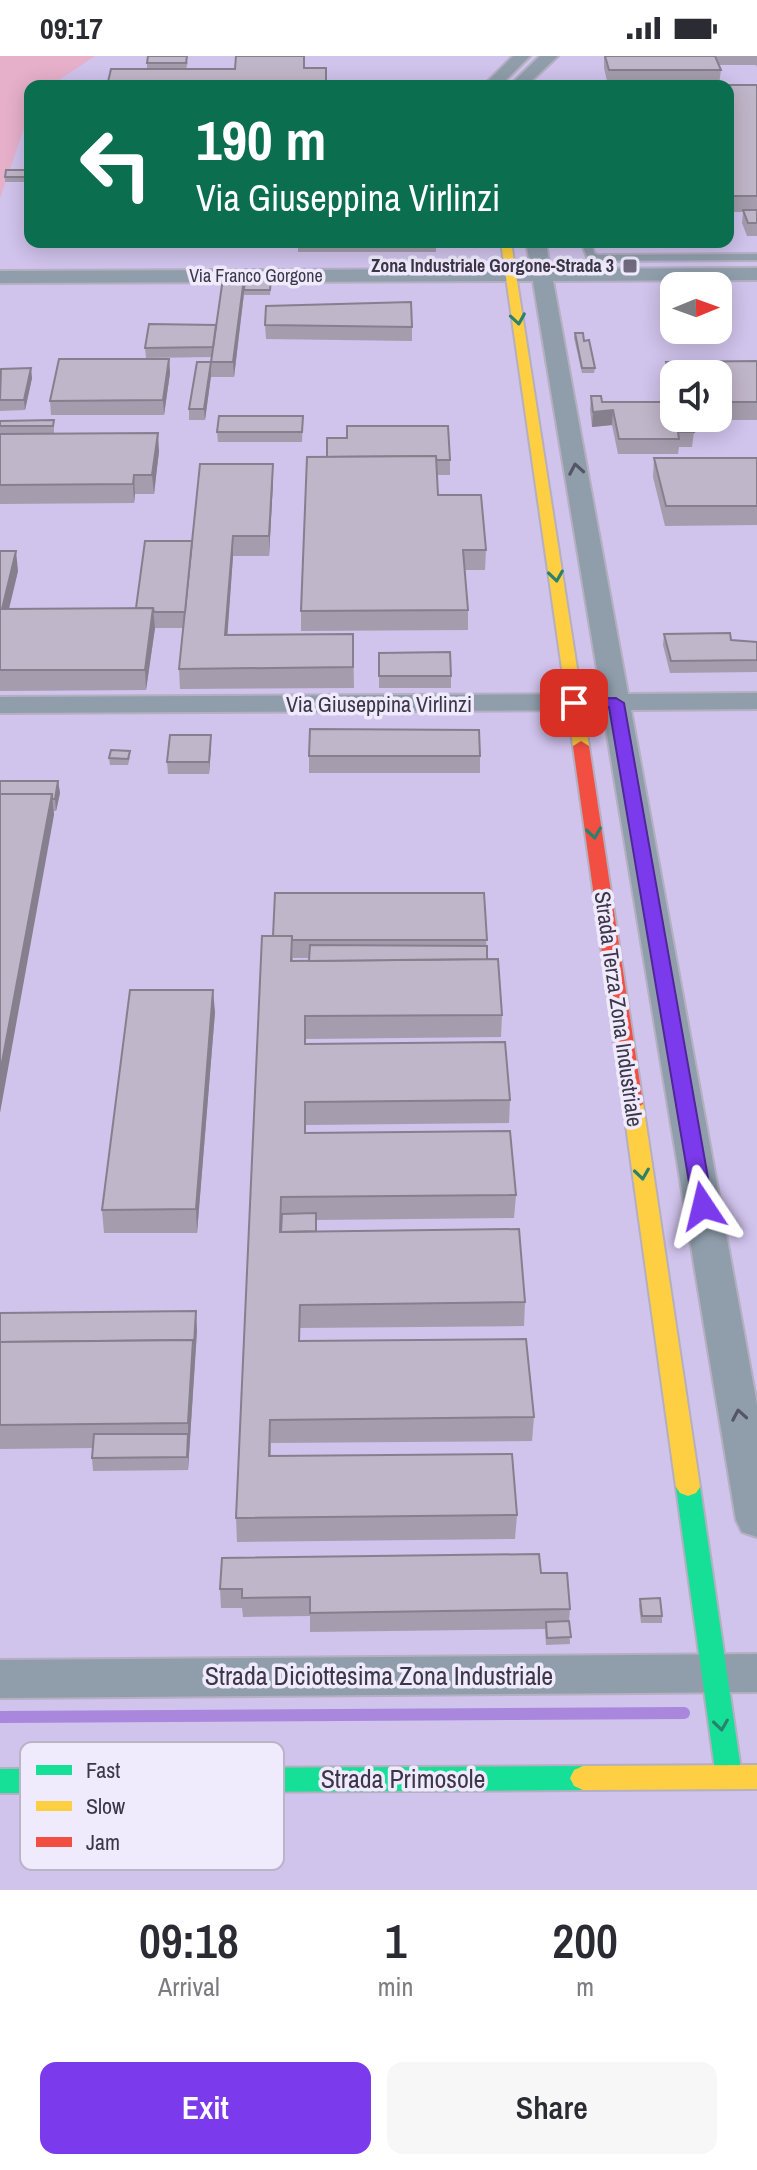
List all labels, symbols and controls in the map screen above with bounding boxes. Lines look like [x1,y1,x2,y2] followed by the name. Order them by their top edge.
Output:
[40,8,103,48] text: 09:17
[196,102,326,177] text: 190 m
[64,112,168,216] icon: left
[196,174,500,222] text: Via Giuseppina Virlinzi
[371,253,614,278] place label: Zona Industriale Gorgone-Strada 3
[621,257,639,275] marker: Zona Industriale Gorgone-Strada 3
[189,263,323,288] street label: Via Franco Gorgone
[660,272,732,344] north arrow
[660,272,732,432] map controls
[509,312,526,326] one-way arrow
[660,360,732,432] button: sound
[569,462,586,476] one-way arrow
[547,569,564,583] one-way arrow
[540,669,608,737] pin
[552,681,596,725] icon: arrive
[286,689,472,719] street label: Via Giuseppina Virlinzi
[585,827,602,840] one-way arrow
[588,889,650,1129] street label: Strada Terza Zona Industriale
[661,1164,745,1248] position arrow
[633,1167,650,1181] one-way arrow
[731,1408,748,1422] one-way arrow
[205,1658,553,1693] street label: Strada Diciottesima Zona Industriale
[712,1718,729,1732] one-way arrow
[20,1742,284,1870] legend
[86,1755,120,1785] text: Fast
[321,1761,485,1796] street label: Strada Primosole
[86,1791,125,1821] text: Slow
[86,1827,120,1857] text: Jam
[139,1908,239,1973] text: 09:18
[385,1908,407,1973] text: 1
[552,1908,618,1973] text: 200
[158,1969,220,2004] text: Arrival
[378,1969,413,2004] text: min
[576,1969,594,2004] text: m
[40,2062,371,2154] button: Exit
[387,2062,717,2154] button: Share

